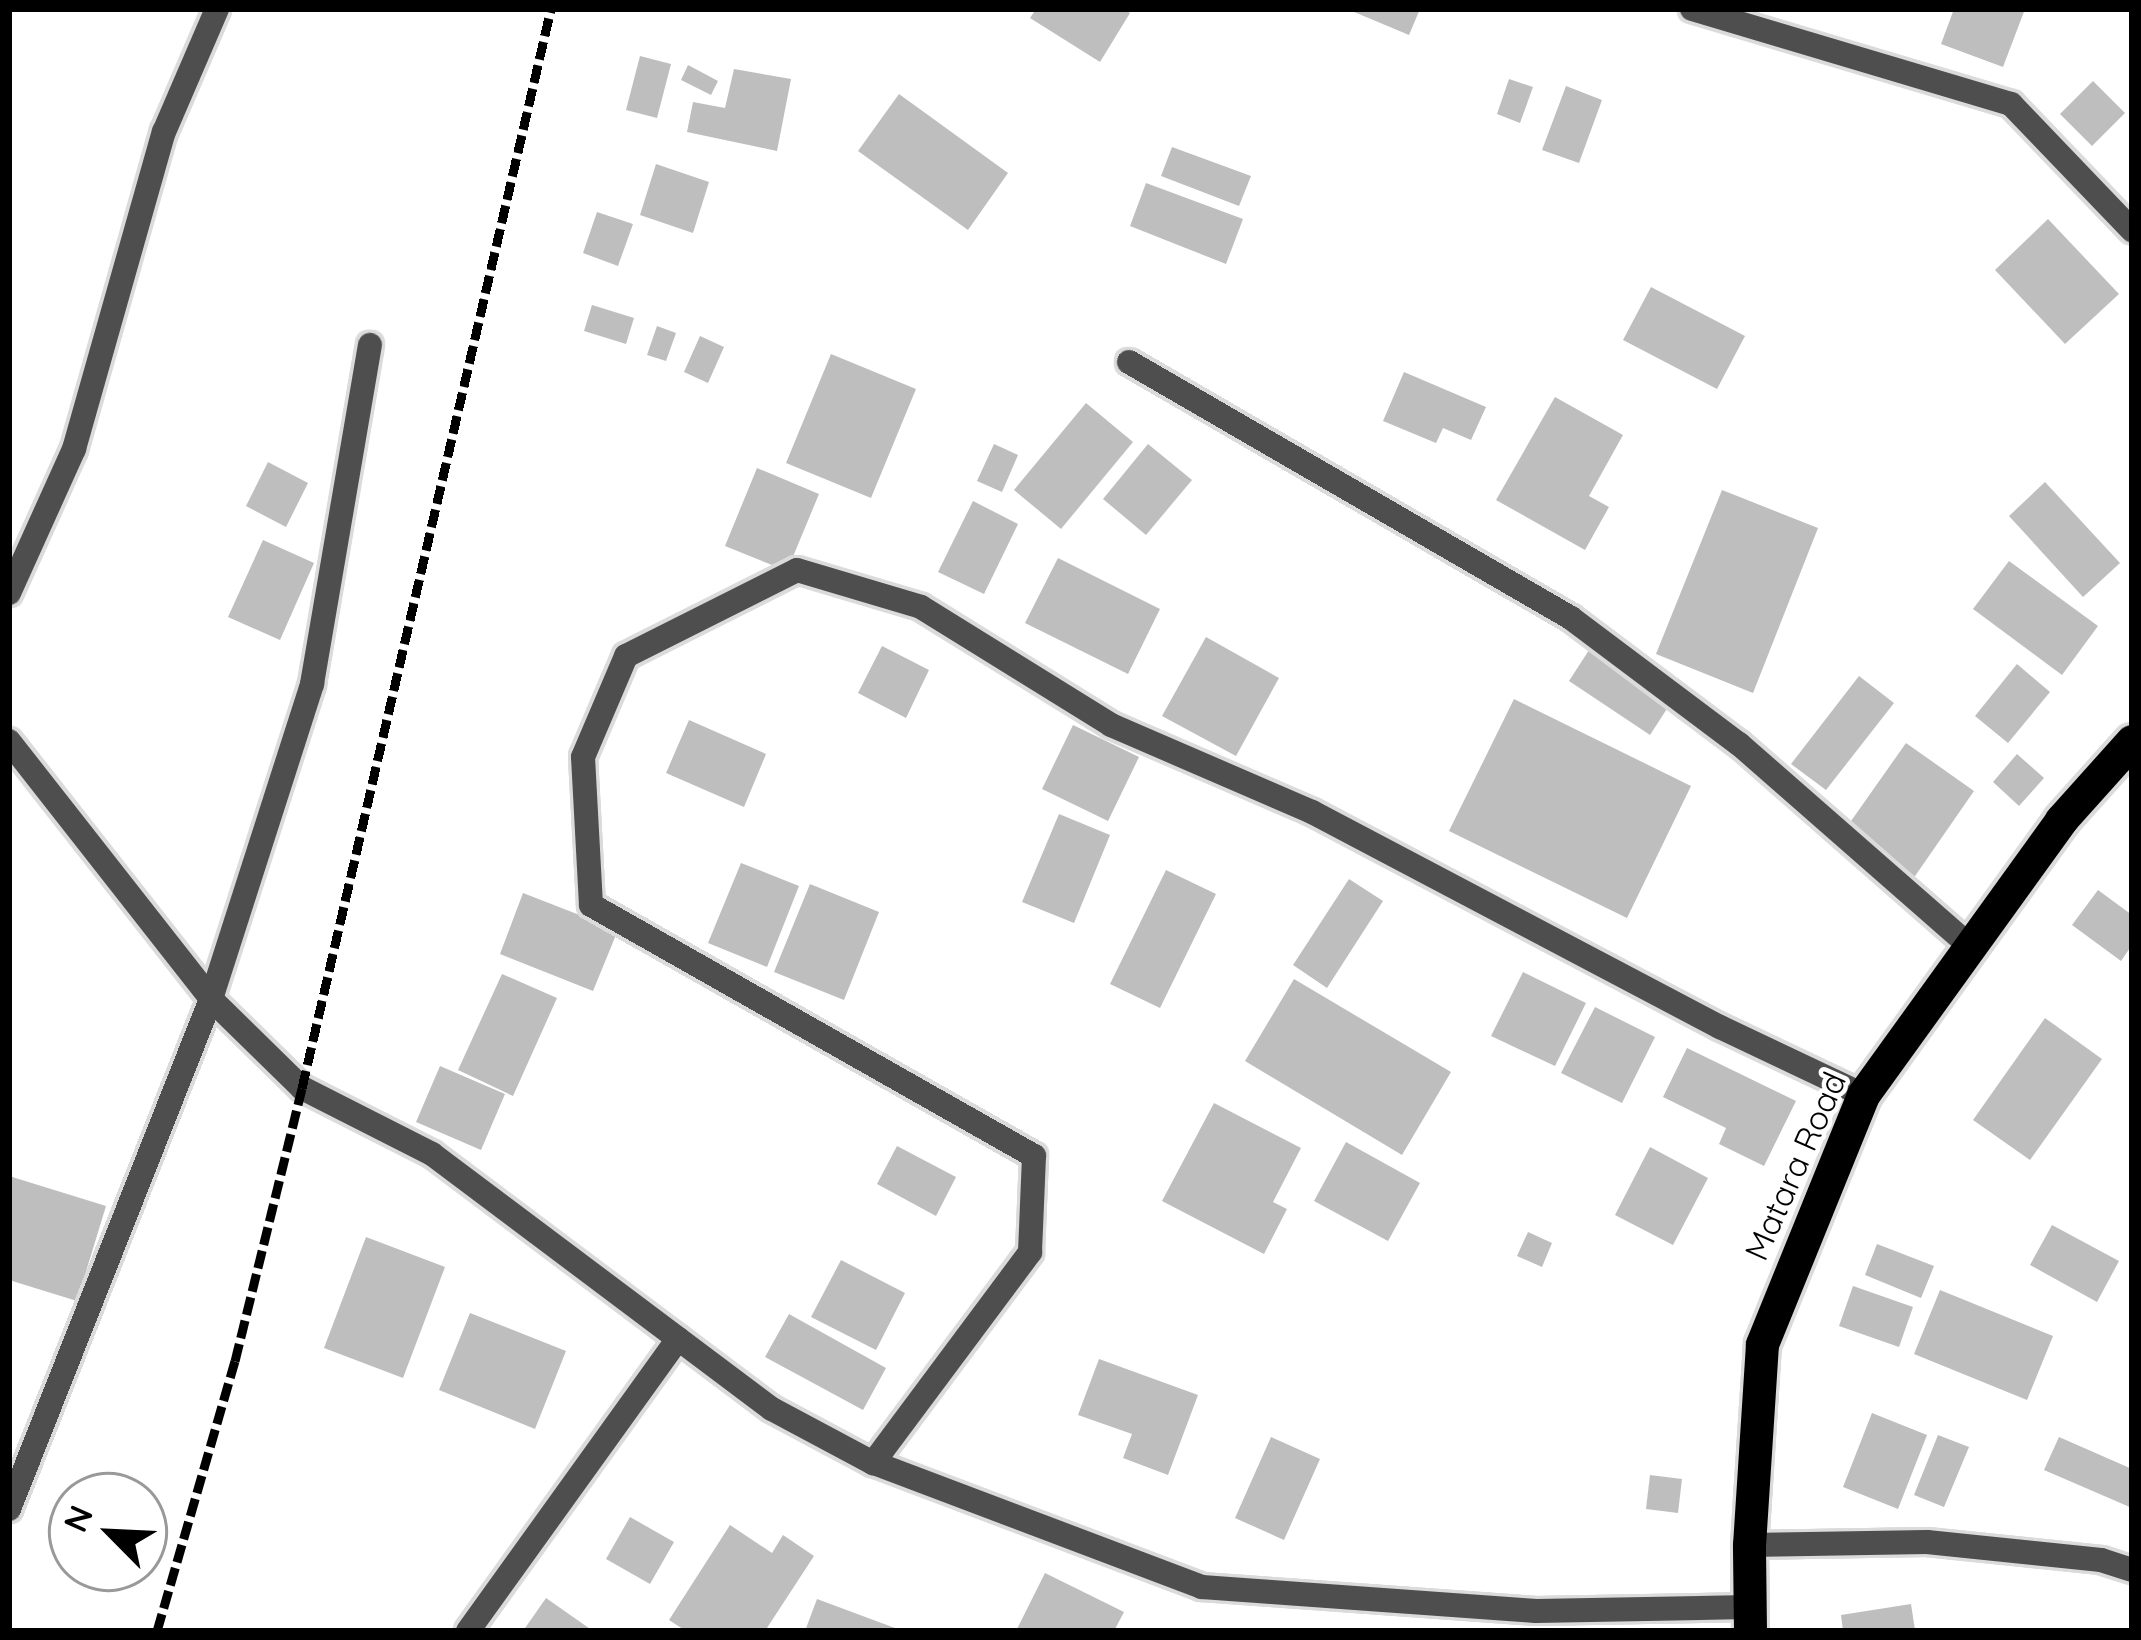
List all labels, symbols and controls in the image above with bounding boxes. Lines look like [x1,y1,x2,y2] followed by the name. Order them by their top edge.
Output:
[1736,1066,1854,1266] street label: Matara Road
[48,1472,168,1592] north arrow
[54,1499,101,1538] text: N

